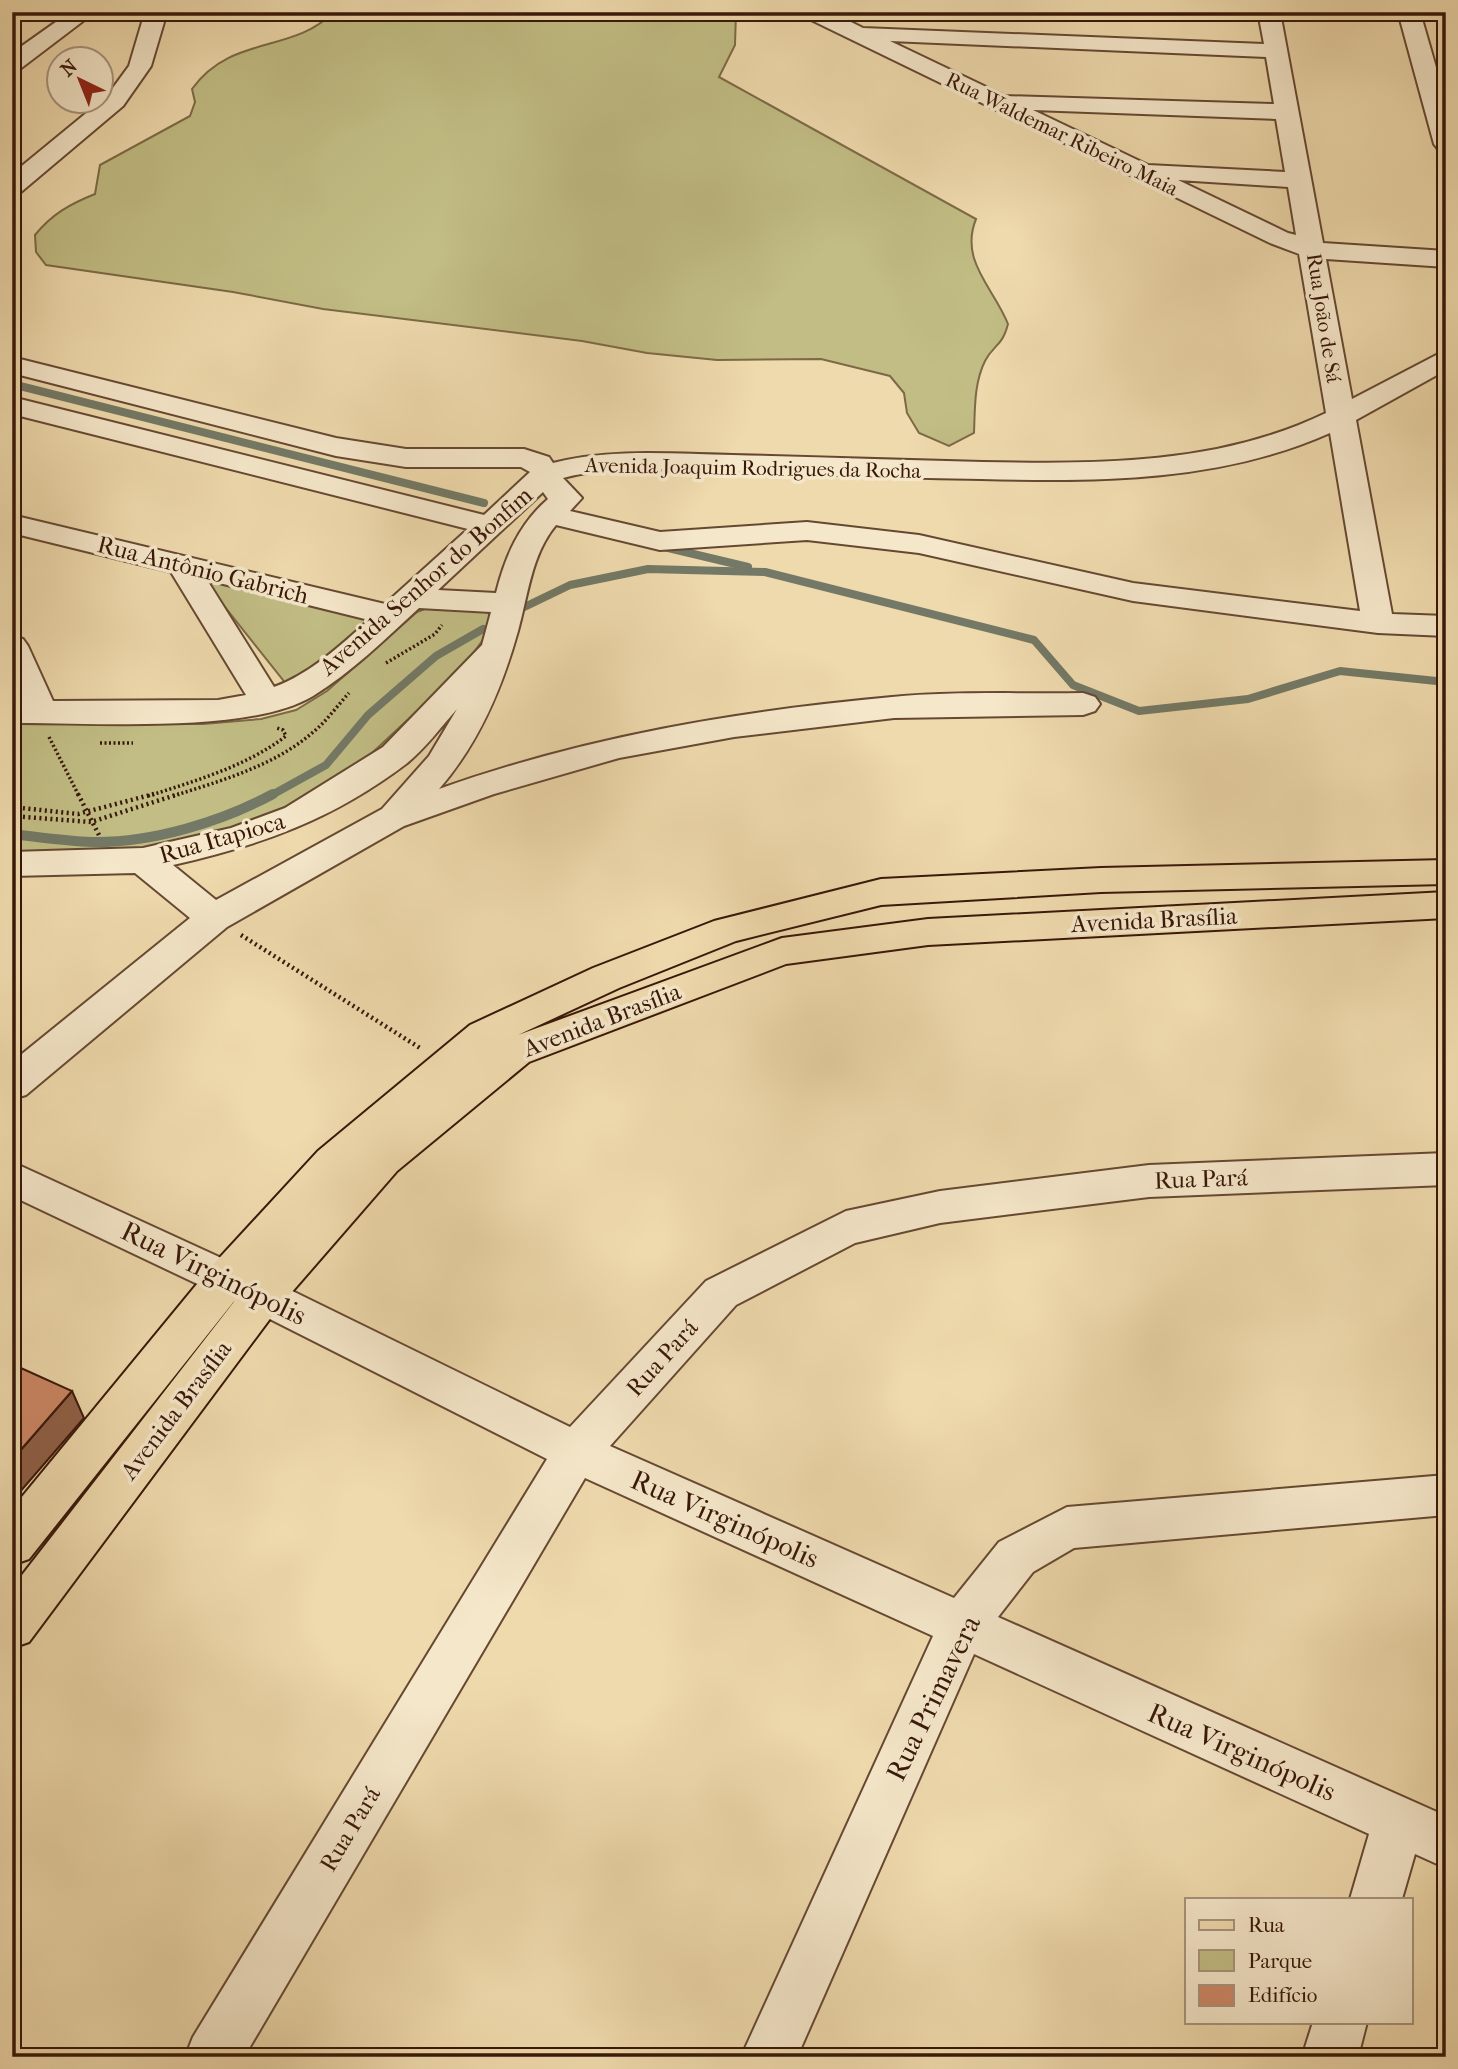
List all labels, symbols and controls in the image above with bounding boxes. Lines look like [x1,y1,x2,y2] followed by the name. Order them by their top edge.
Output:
[46,46,116,116] north arrow
[56,55,82,81] text: N
[942,67,1182,201] street label: Rua Waldemar Ribeiro Maia
[1302,251,1346,385] street label: Rua João de Sá
[584,453,922,483] street label: Avenida Joaquim Rodrigues da Rocha
[313,481,538,682] street label: Avenida Senhor do Bonfim
[95,530,312,610] street label: Rua Antônio Gabrich
[156,806,289,869] street label: Rua Itapioca
[1069,902,1239,938] street label: Avenida Brasília
[518,977,685,1063] street label: Avenida Brasília
[1154,1163,1249,1195] street label: Rua Pará
[116,1214,312,1332] street label: Rua Virginópolis
[620,1313,704,1402] street label: Rua Pará
[114,1334,238,1486] street label: Avenida Brasília
[626,1463,824,1575] street label: Rua Virginópolis
[879,1609,988,1786] street label: Rua Primavera
[1143,1696,1341,1808] street label: Rua Virginópolis
[314,1781,387,1876] street label: Rua Pará
[1185,1898,1412,2024] legend
[1248,1913,1285,1937] text: Rua
[1248,1949,1312,1973] text: Parque
[1248,1983,1317,2007] text: Edifício

